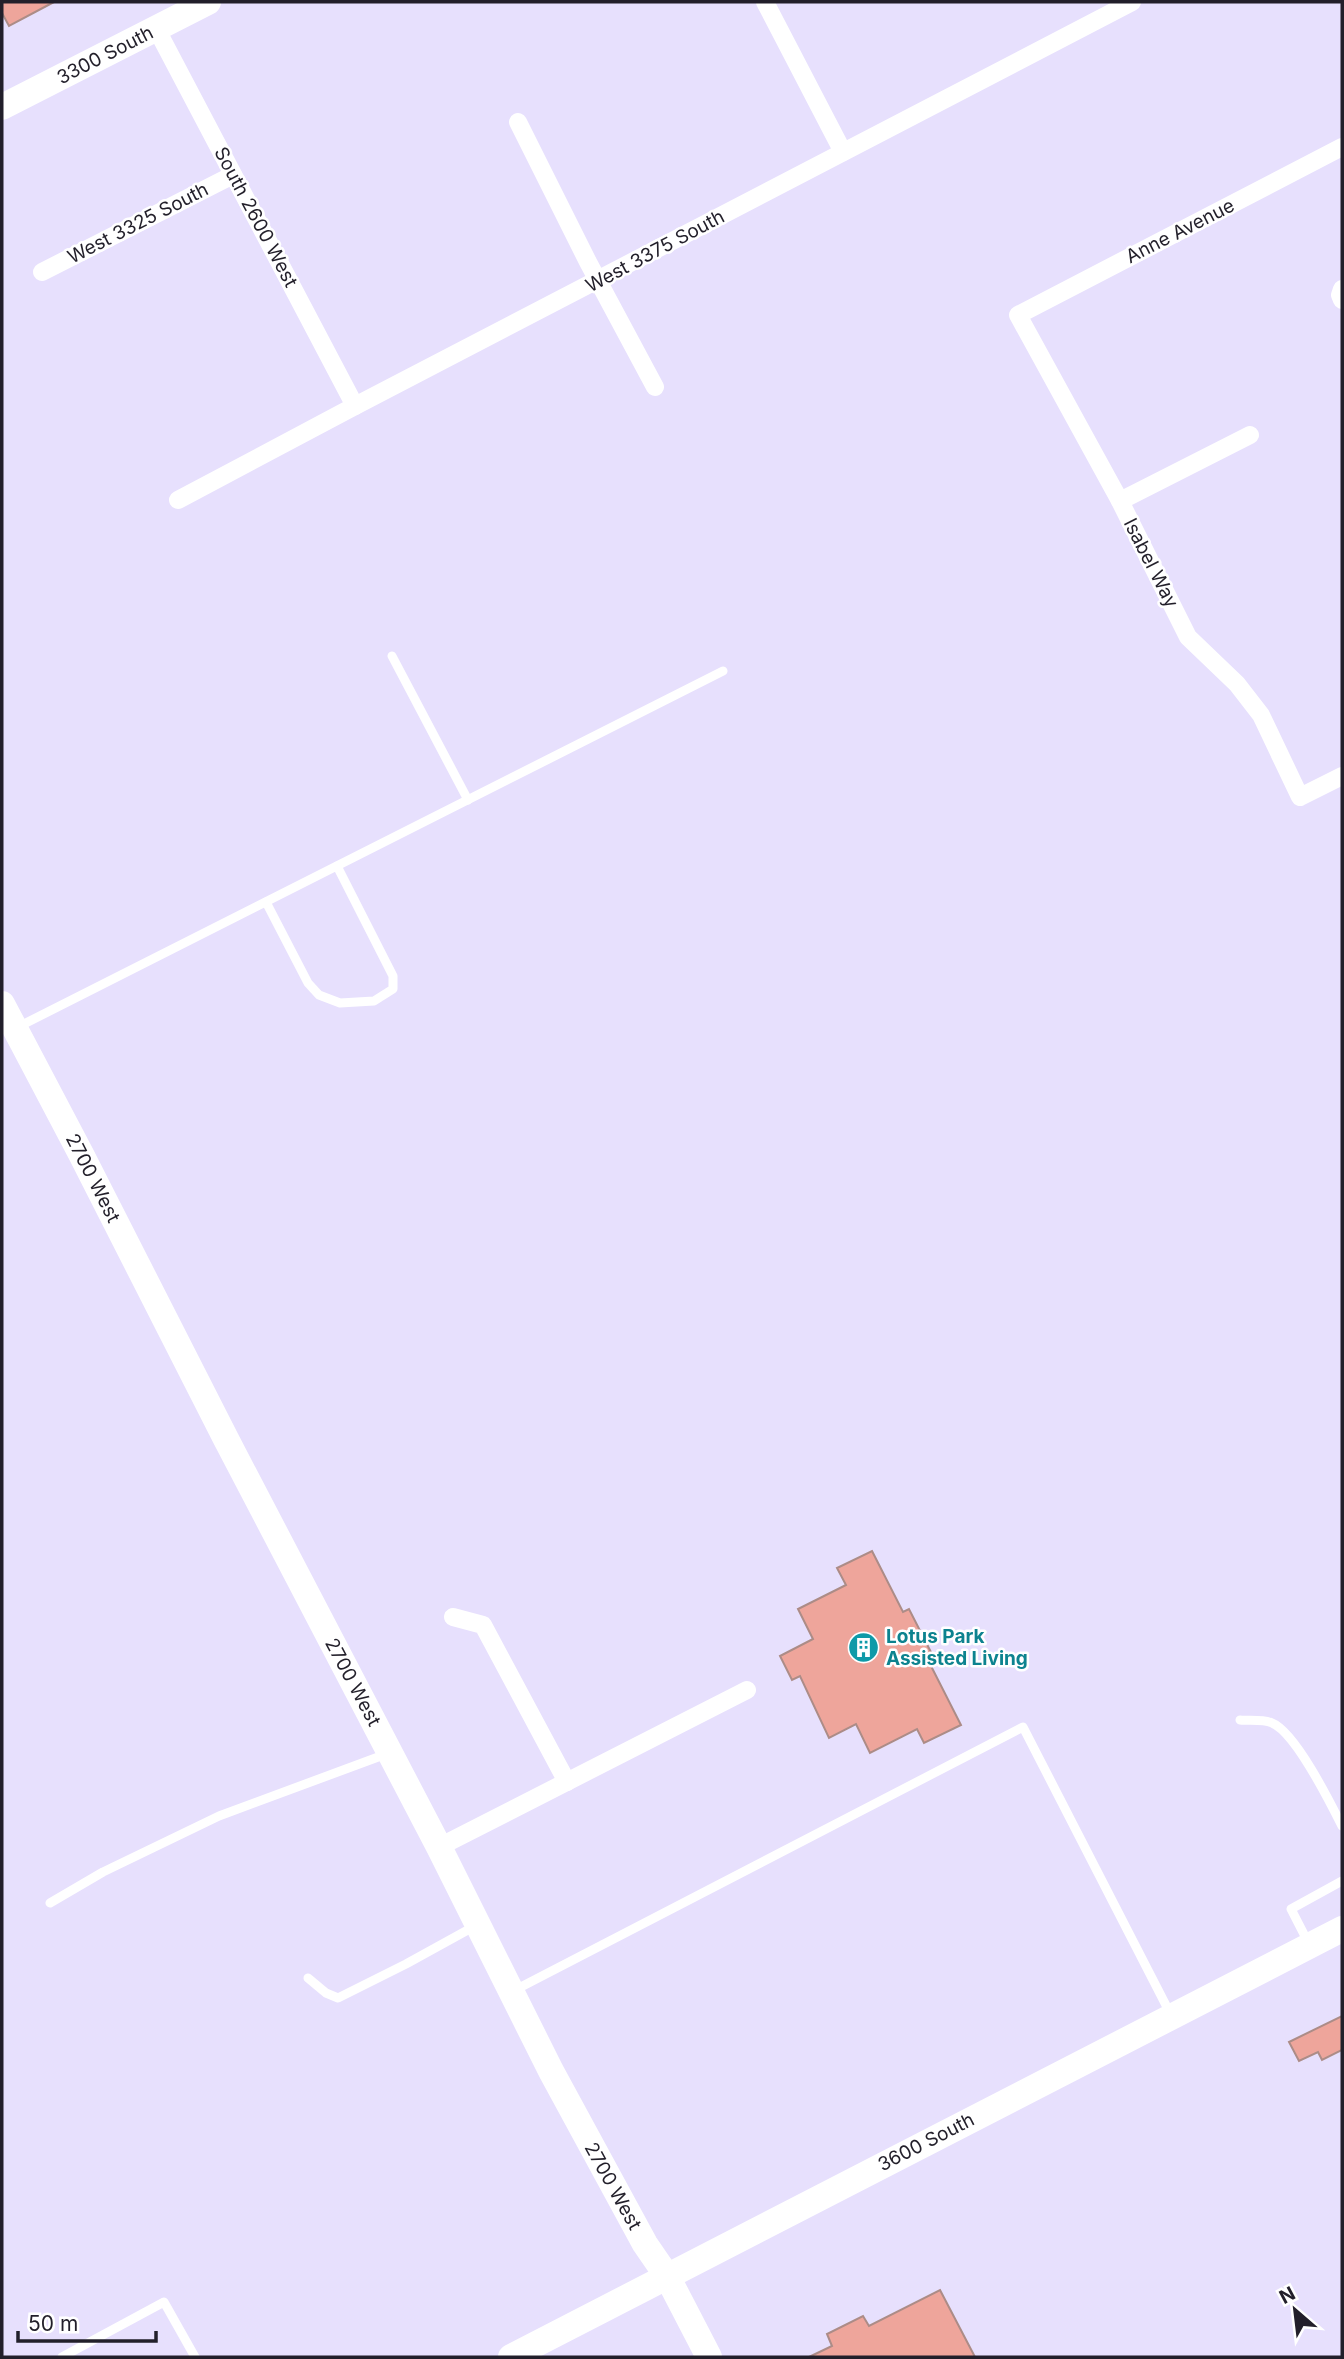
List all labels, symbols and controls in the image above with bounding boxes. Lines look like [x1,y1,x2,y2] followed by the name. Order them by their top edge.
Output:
[53,21,157,89] street label: 3300 South
[209,143,303,291] street label: South 2600 West
[64,178,212,268] street label: West 3325 South
[1122,194,1238,268] street label: Anne Avenue
[582,205,728,297] street label: West 3375 South
[1119,514,1183,612] street label: Isabel Way
[61,1130,125,1226] street label: 2700 West
[886,1625,1028,1670] place label: Lotus Park Assisted Living
[846,1630,880,1664] building icon: Lotus Park Assisted Living
[320,1634,386,1730] street label: 2700 West
[874,2108,978,2176] street label: 3600 South
[580,2138,646,2234] street label: 2700 West
[1260,2275,1330,2345] north arrow
[1275,2282,1299,2309] text: N
[18,2300,156,2344] scale bar
[28,2311,78,2336] text: 50 m

